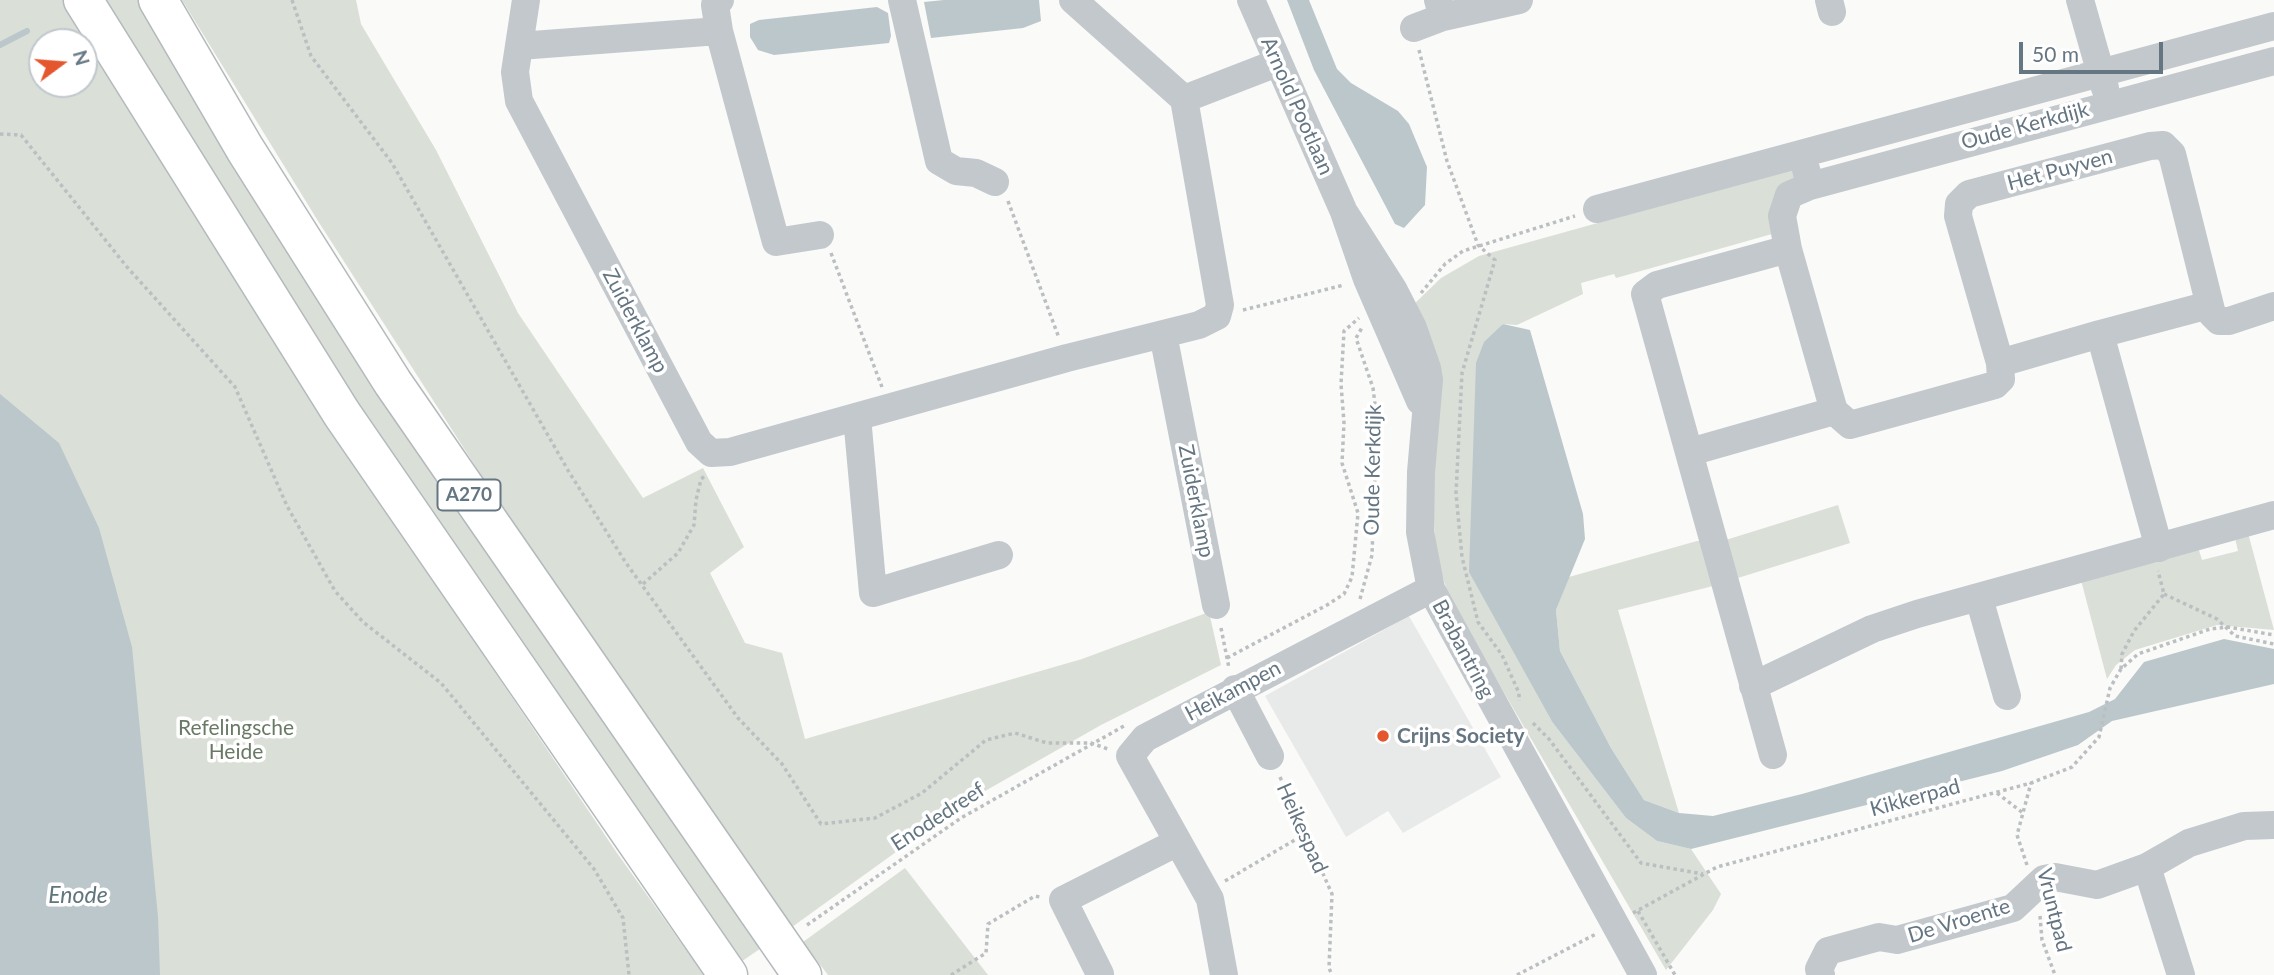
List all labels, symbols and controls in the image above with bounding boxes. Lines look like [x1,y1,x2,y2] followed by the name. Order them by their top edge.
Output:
[28,28,98,98] north arrow
[2022,28,2166,72] scale bar
[1255,33,1339,179] street label: Arnold Pootlaan
[2032,41,2079,66] text: 50 m
[69,47,95,68] text: N
[1958,97,2092,155] street label: Oude Kerkdijk
[2005,144,2115,196] street label: Het Puyven
[597,265,673,377] street label: Zuiderklamp
[1359,404,1387,536] street label: Oude Kerkdijk
[1173,442,1219,560] street label: Zuiderklamp
[438,480,500,510] road number: A270
[1427,595,1499,703] street label: Brabantring
[1181,655,1285,727] street label: Heikampen
[178,715,294,765] park label: Refelingsche Heide
[1397,723,1525,749] place label: Crijns Society
[1375,728,1391,744] marker: Crijns Society
[1867,774,1963,822] street label: Kikkerpad
[886,777,990,857] street label: Enodedreef
[1271,779,1333,877] street label: Heikespad
[2031,865,2077,955] street label: Vruntpad
[48,882,108,910] water label: Enode
[1905,894,2013,948] street label: De Vroente

